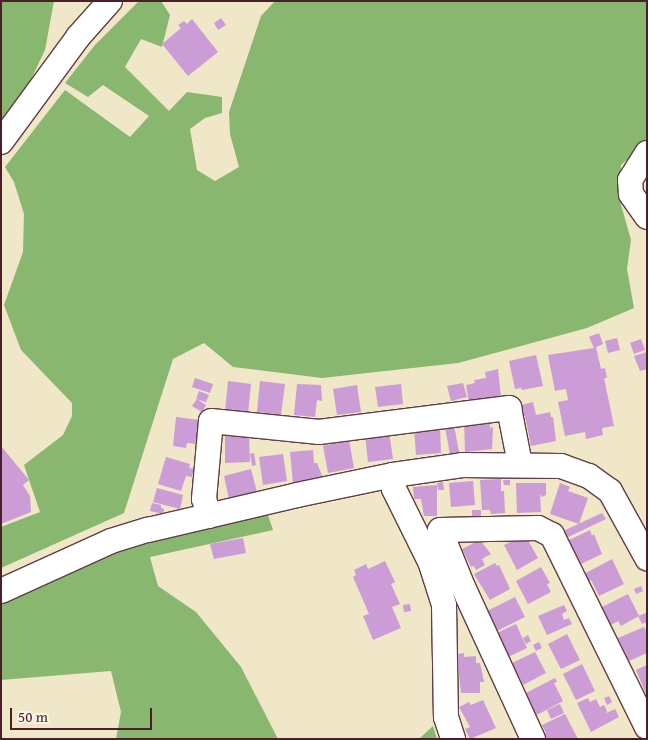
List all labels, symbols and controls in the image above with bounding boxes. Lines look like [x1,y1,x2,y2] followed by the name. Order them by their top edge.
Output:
[12,698,155,730] scale bar
[18,706,48,727] text: 50 m

